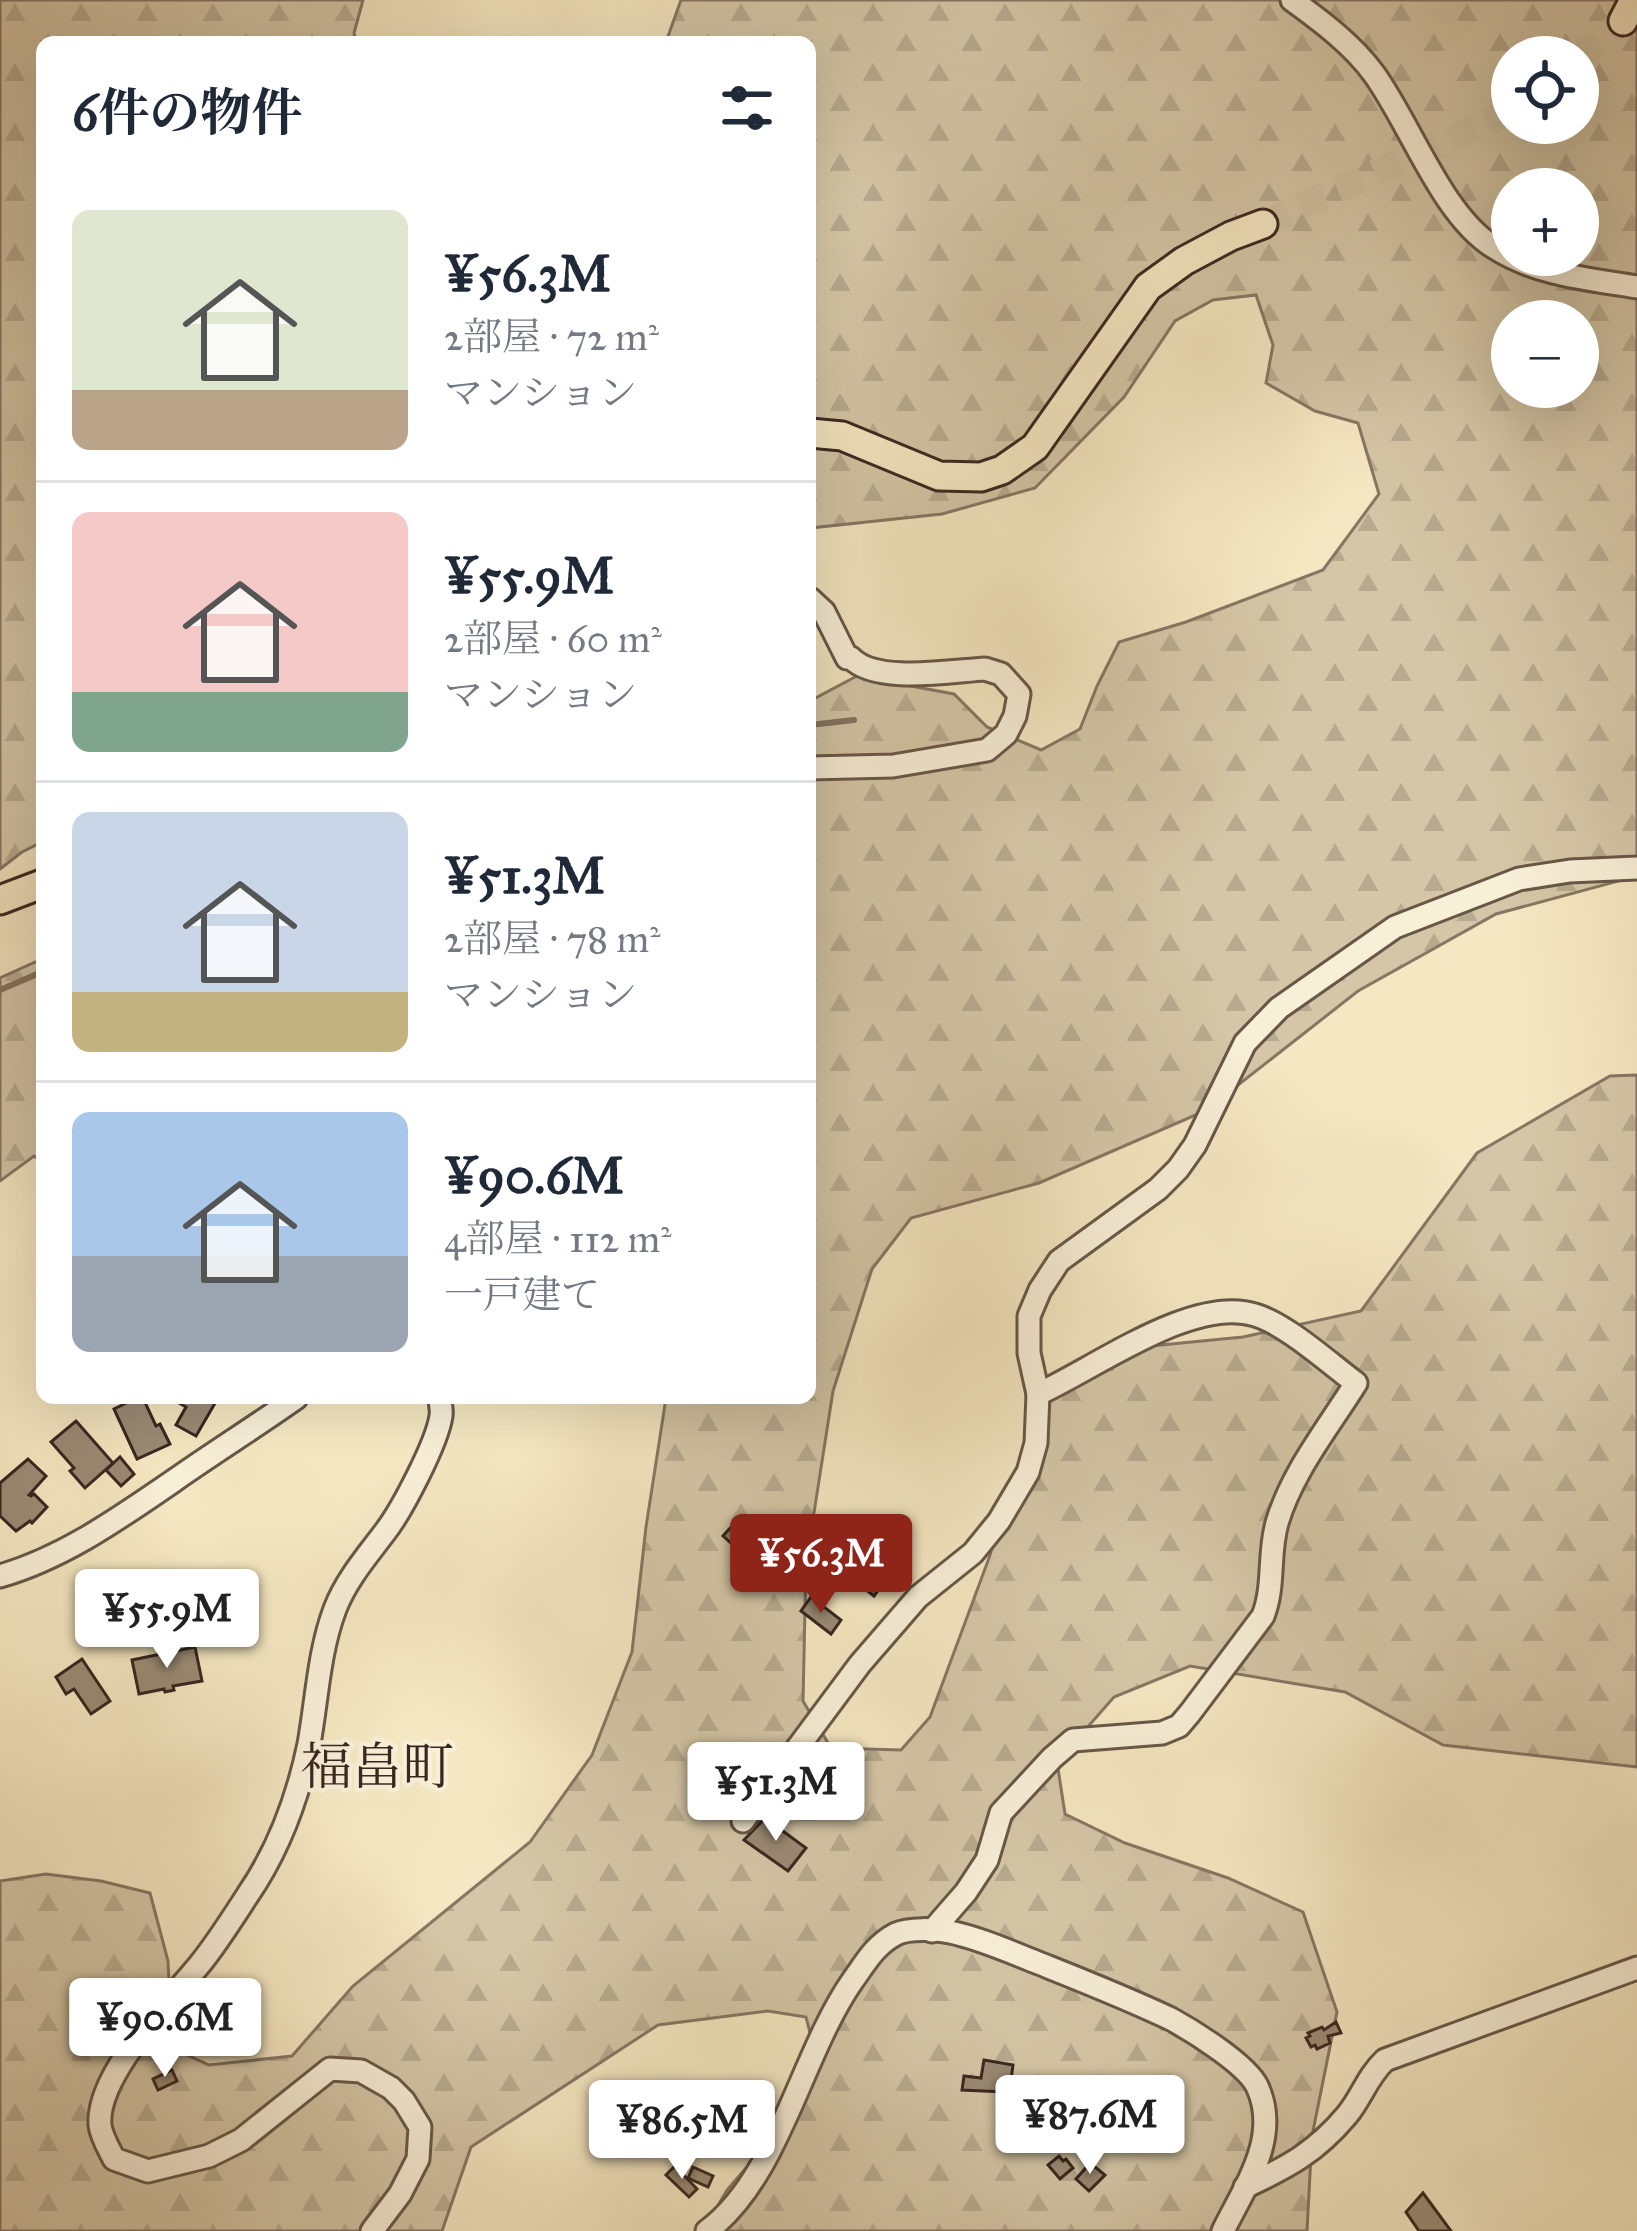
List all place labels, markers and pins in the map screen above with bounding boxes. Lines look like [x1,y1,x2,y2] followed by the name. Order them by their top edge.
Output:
[723,1514,919,1616] pin: ¥56.3M
[69,1569,265,1671] pin: ¥55.9M
[678,1742,874,1844] pin: ¥51.3M
[67,1978,263,2080] pin: ¥90.6M
[992,2075,1188,2177] pin: ¥87.6M
[584,2080,780,2182] pin: ¥86.5M

